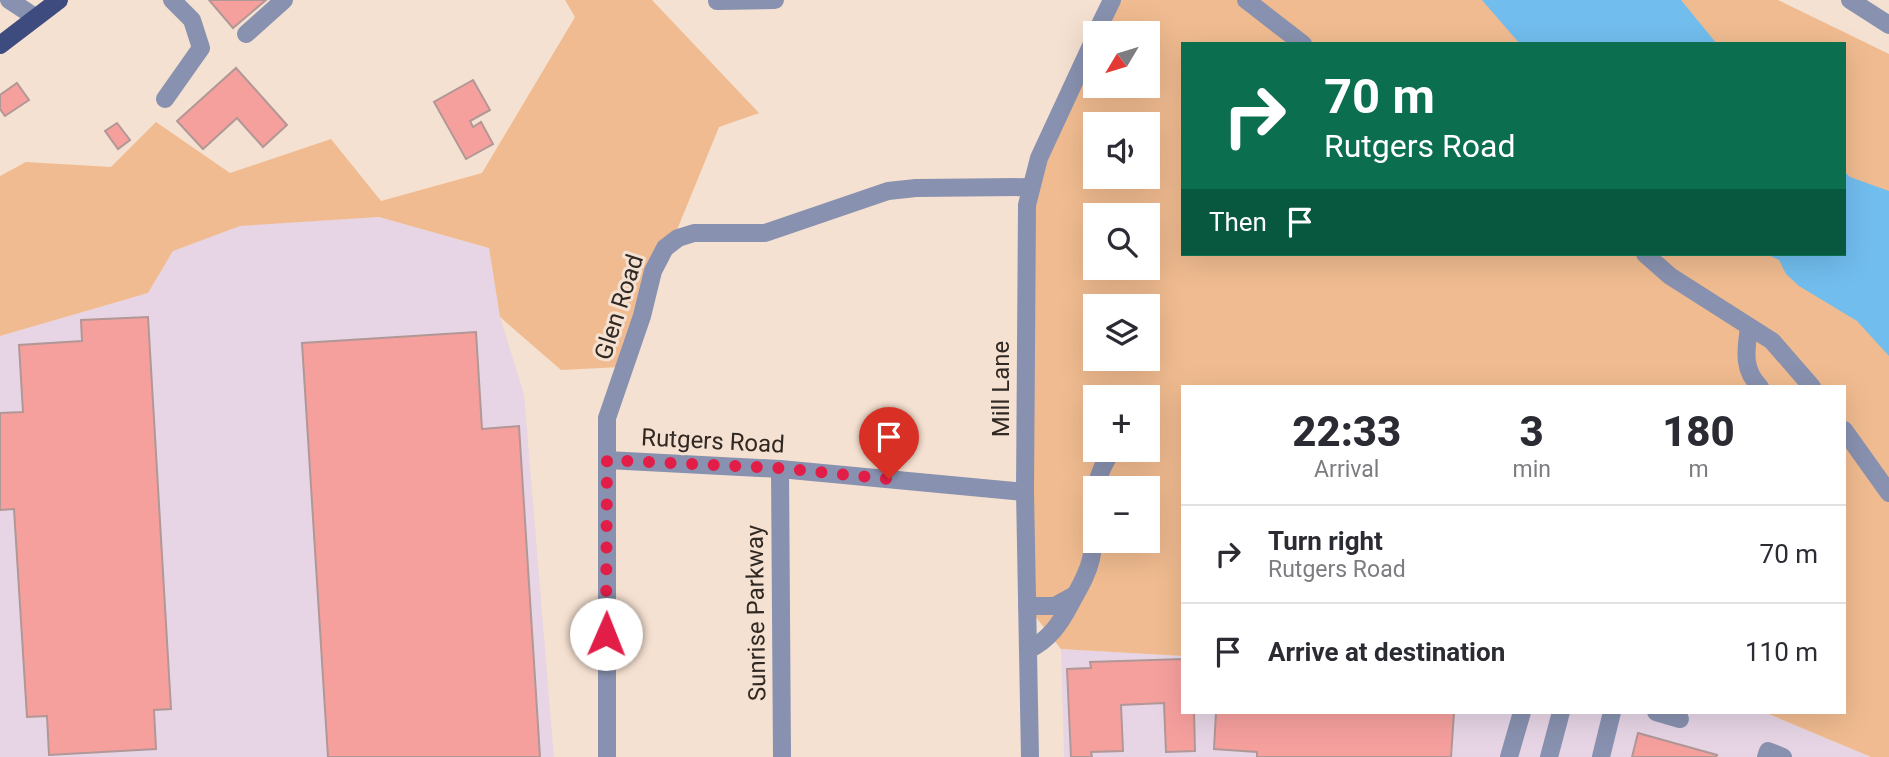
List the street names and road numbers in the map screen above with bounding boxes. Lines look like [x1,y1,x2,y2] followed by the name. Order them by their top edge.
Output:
[589,251,649,363] street label: Glen Road
[987,341,1015,437] street label: Mill Lane
[641,423,785,459] street label: Rutgers Road
[740,524,772,701] street label: Sunrise Parkway

